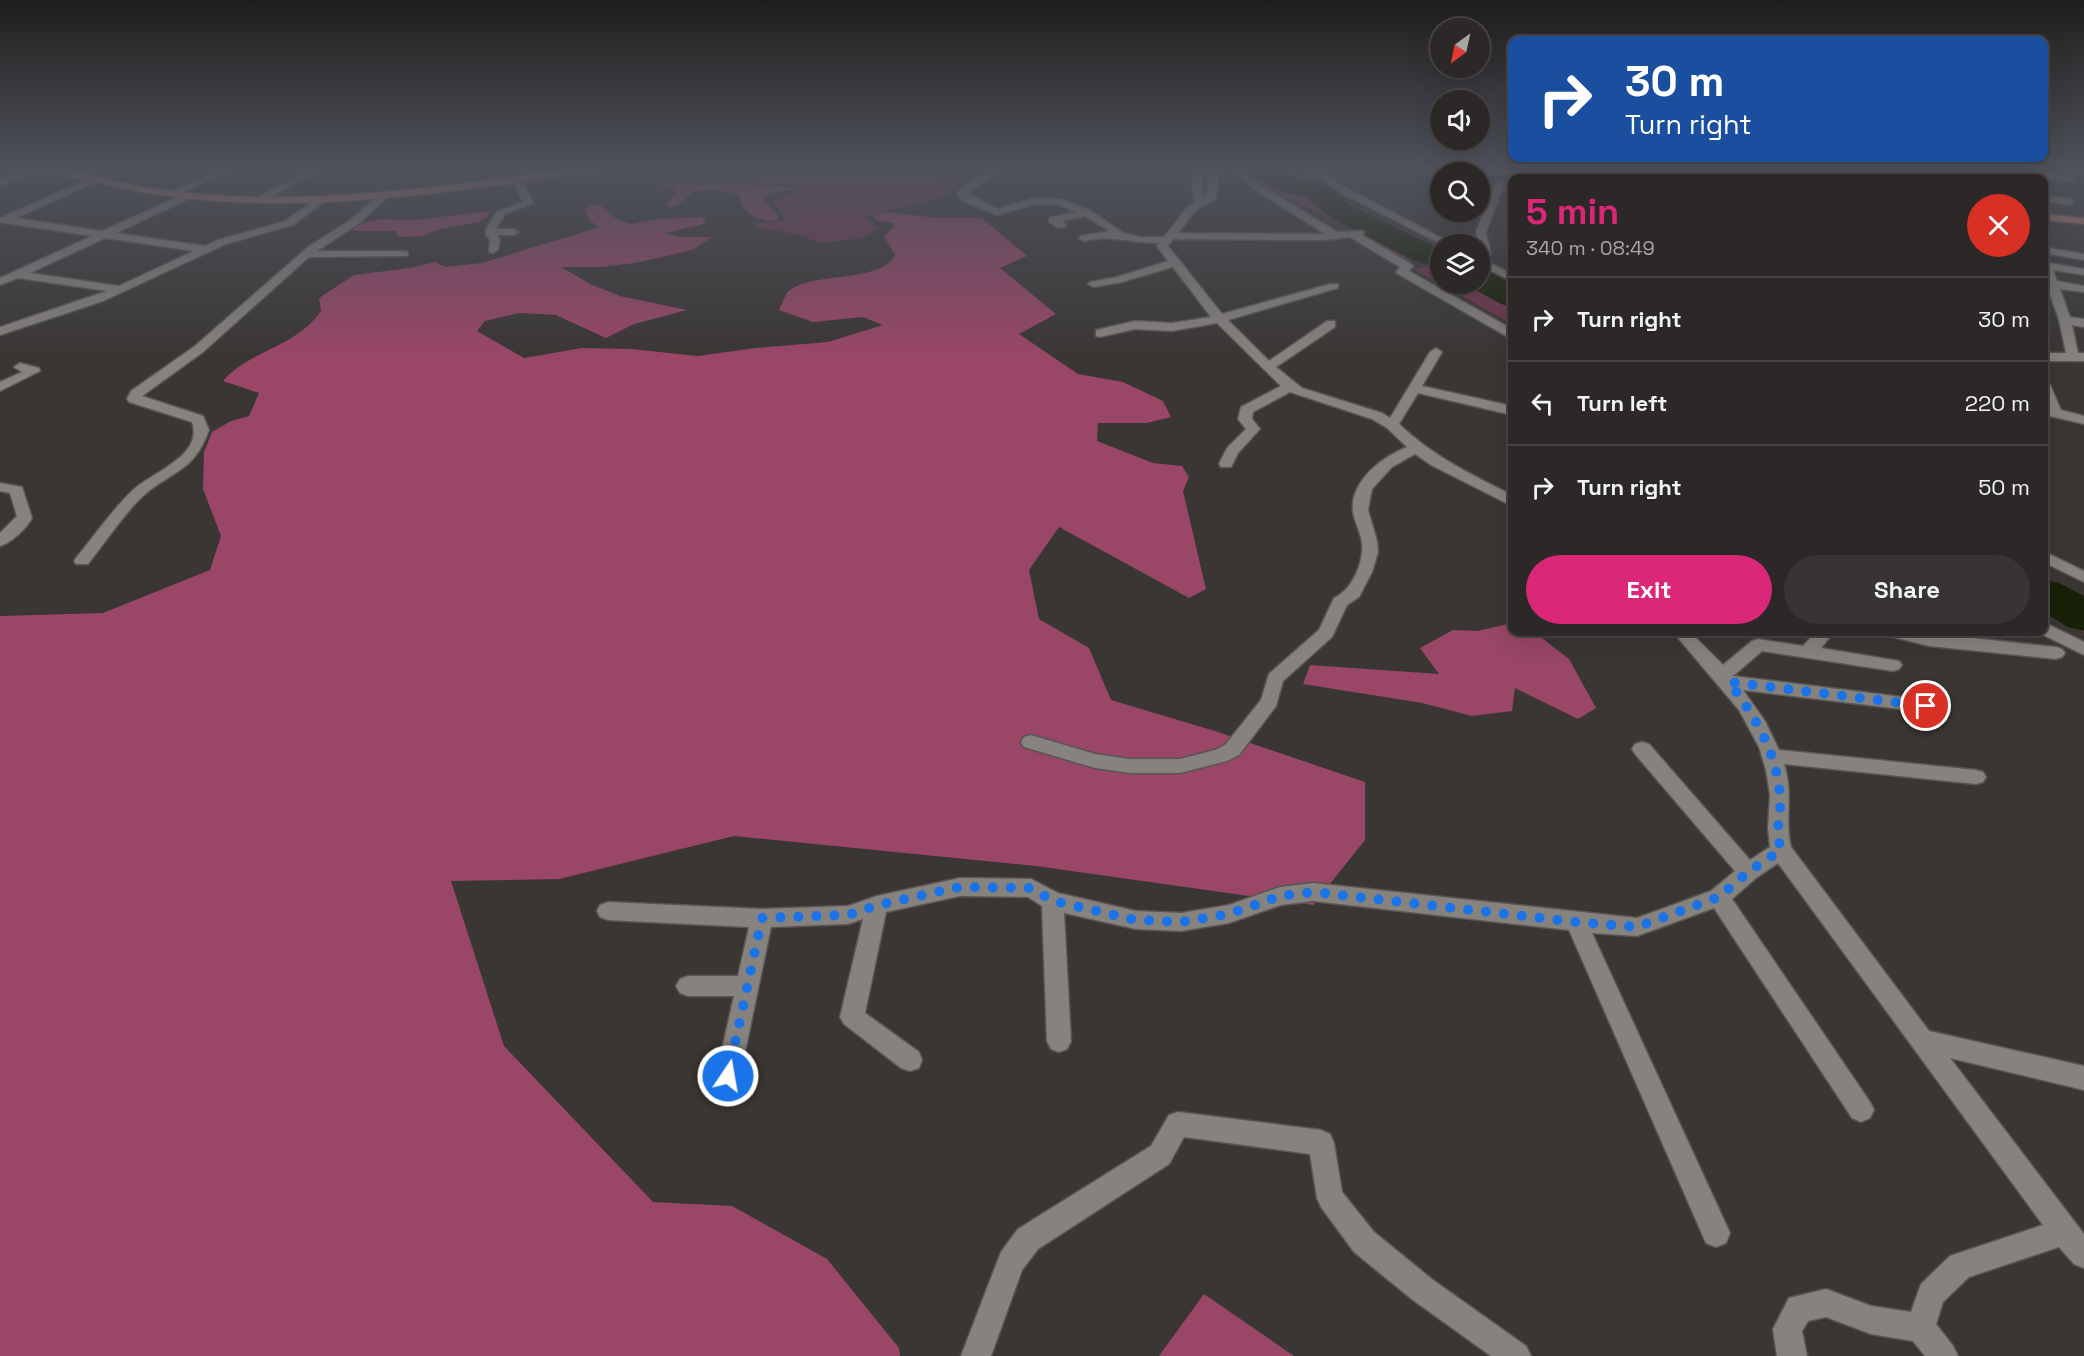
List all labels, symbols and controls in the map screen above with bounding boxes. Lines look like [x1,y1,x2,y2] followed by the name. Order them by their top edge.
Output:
[1430,18,1490,78] north arrow
[1430,18,1490,294] map controls
[1625,55,1724,108] text: 30 m
[1526,60,1604,138] icon: right
[1430,90,1490,150] button: sound
[1625,107,1752,142] text: Turn right
[1430,162,1490,222] button: search
[1526,189,1619,235] text: 5 min
[1967,194,2030,257] button: close
[1430,234,1490,294] button: layers
[1526,235,1655,261] text: 340 m · 08:49
[1526,303,1559,336] icon: right
[1577,305,1682,333] text: Turn right
[1978,305,2030,333] text: 30 m
[1526,387,1559,420] icon: left
[1577,389,1667,417] text: Turn left
[1965,389,2030,417] text: 220 m
[1526,471,1559,504] icon: right
[1577,473,1682,501] text: Turn right
[1978,473,2030,501] text: 50 m
[1526,555,1772,624] button: Exit
[1784,555,2030,624] button: Share
[1900,680,1951,731] pin
[1909,689,1942,722] icon: arrive
[696,1044,760,1108] position arrow

